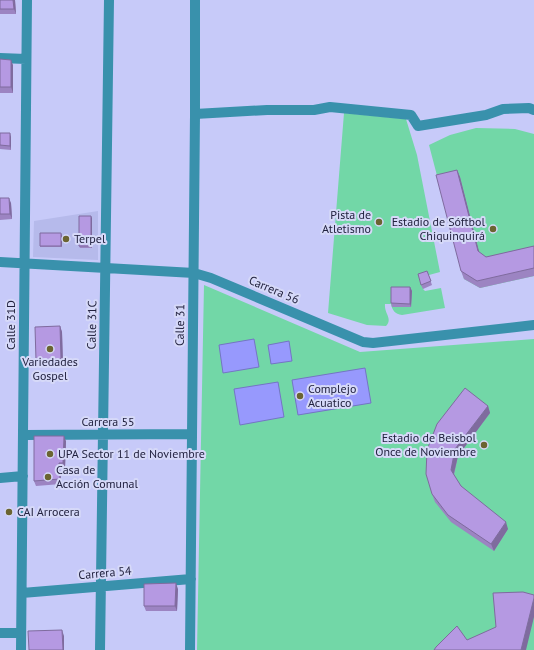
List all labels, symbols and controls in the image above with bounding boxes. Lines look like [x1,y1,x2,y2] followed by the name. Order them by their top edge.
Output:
[322,207,371,236] place label: Pista de Atletismo
[392,214,485,243] place label: Estadio de Sóftbol Chiquinquirá
[374,217,384,227] marker: Pista de Atletismo
[488,224,498,234] marker: Estadio de Sóftbol Chiquinquirá
[74,231,106,246] place label: Terpel
[61,234,71,244] marker: Terpel
[247,272,302,307] street label: Carrera 56
[3,300,18,350] street label: Calle 31D
[84,300,99,350] street label: Calle 31C
[172,304,187,346] street label: Calle 31
[45,344,55,354] marker: Variedades Gospel
[21,354,78,383] place label: Variedades Gospel
[308,381,356,410] place label: Complejo Acuatico
[295,391,305,401] marker: Complejo Acuatico
[81,414,135,429] street label: Carrera 55
[375,430,476,459] place label: Estadio de Beisbol Once de Noviembre
[479,440,489,450] marker: Estadio de Beisbol Once de Noviembre
[58,446,205,461] place label: UPA Sector 11 de Noviembre
[45,449,55,459] marker: UPA Sector 11 de Noviembre
[56,462,138,491] place label: Casa de Acción Comunal
[43,472,53,482] marker: Casa de Acción Comunal
[17,504,80,519] place label: CAI Arrocera
[4,507,14,517] marker: CAI Arrocera
[78,563,133,582] street label: Carrera 54

